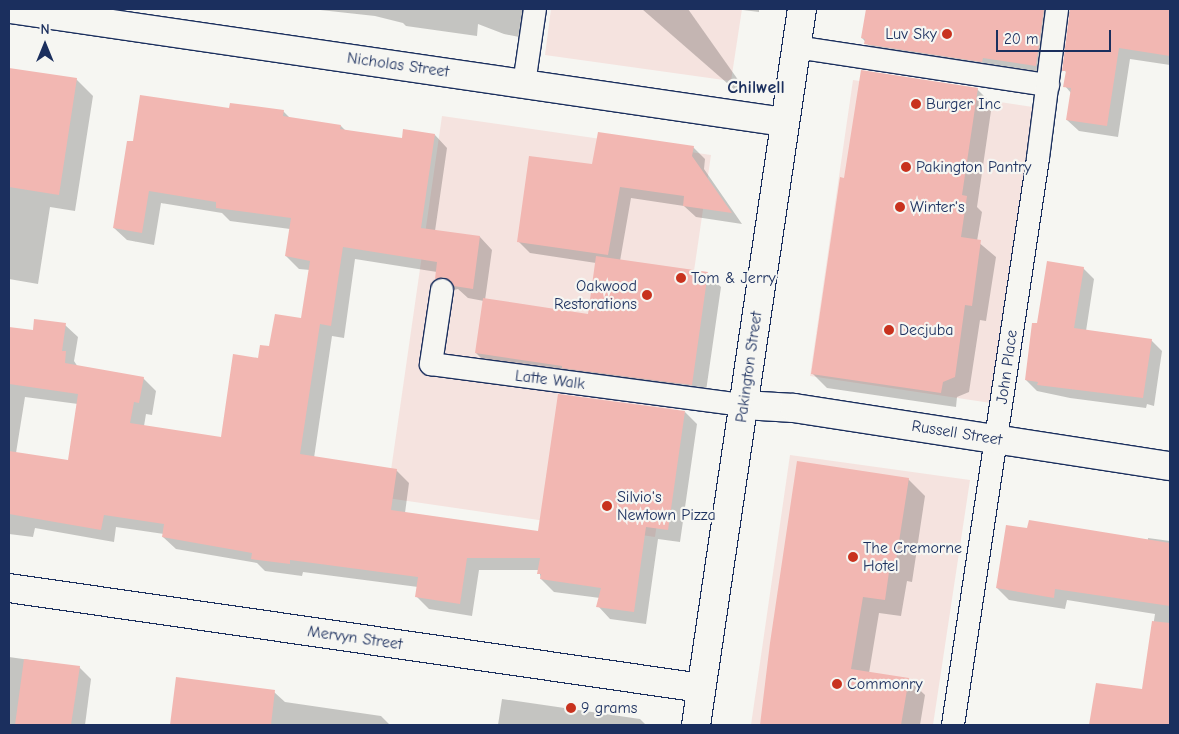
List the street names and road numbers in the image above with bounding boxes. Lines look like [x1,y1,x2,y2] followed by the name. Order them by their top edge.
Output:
[346,48,450,82] street label: Nicholas Street
[732,310,766,424] street label: Pakington Street
[992,329,1022,405] street label: John Place
[514,366,586,394] street label: Latte Walk
[910,416,1004,450] street label: Russell Street
[306,622,404,654] street label: Mervyn Street

